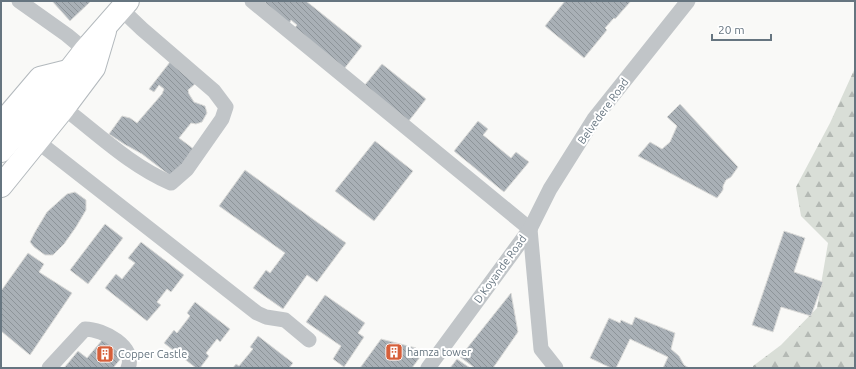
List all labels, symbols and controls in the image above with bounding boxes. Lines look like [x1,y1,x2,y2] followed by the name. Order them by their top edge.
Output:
[712,16,771,42] scale bar
[718,23,745,36] text: 20 m
[575,76,631,146] street label: Belvedere Road
[471,233,529,305] street label: D Koyande Road
[384,342,404,362] building icon: hamza tower
[95,344,115,364] building icon: Copper Castle
[407,346,472,358] place label: hamza tower
[118,348,187,360] place label: Copper Castle

